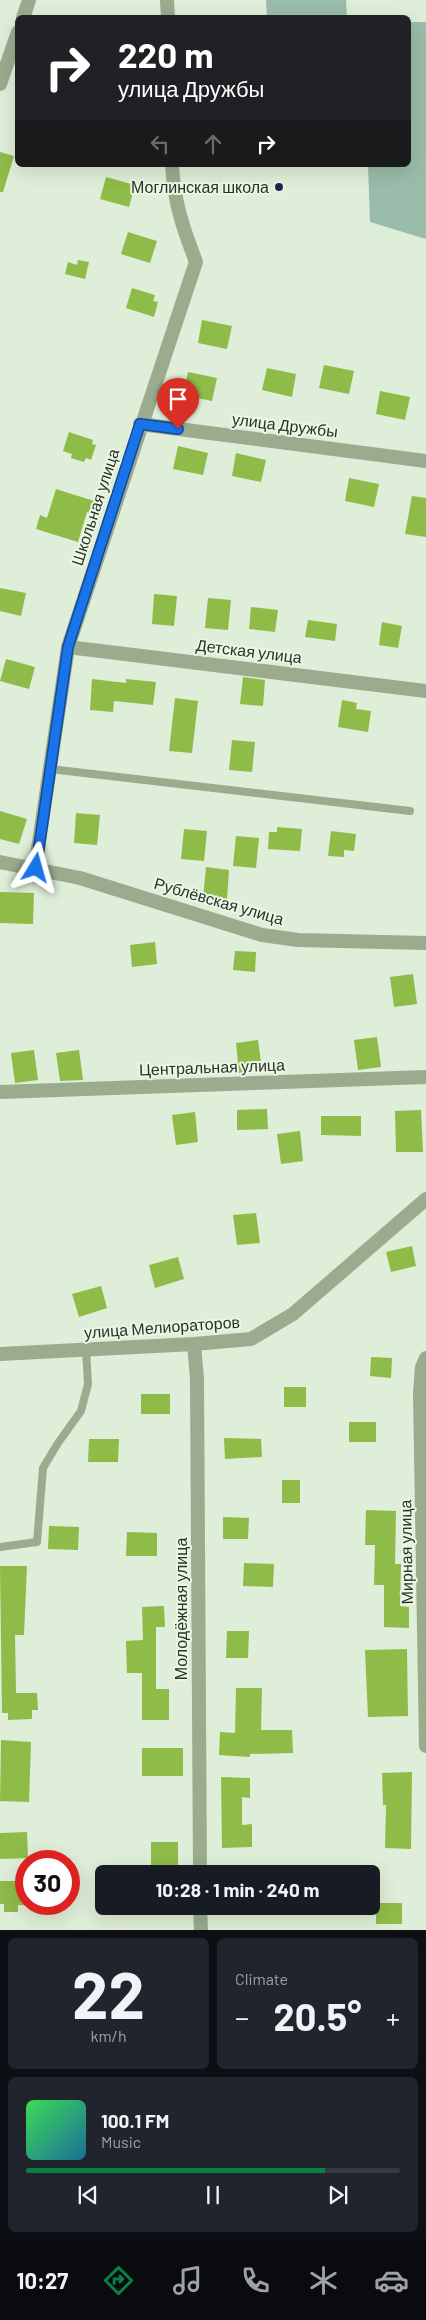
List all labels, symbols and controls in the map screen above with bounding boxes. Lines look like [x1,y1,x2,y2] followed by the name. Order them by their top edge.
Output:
[118,33,213,75] text: 220 m
[35,35,100,100] icon: right
[118,75,264,101] text: улица Дружбы
[146,130,174,158] icon: left
[199,130,227,158] icon: ahead
[252,130,280,158] icon: right
[131,177,269,196] place label: Моглинская школа
[273,181,285,193] marker: Моглинская школа
[157,378,199,429] pin
[164,385,192,413] icon: arrive
[231,409,339,440] street label: улица Дружбы
[67,446,122,568] street label: Школьная улица
[195,635,303,666] street label: Детская улица
[9,841,61,893] position arrow
[152,873,286,928] street label: Рублёвская улица
[139,1054,285,1079] street label: Центральная улица
[83,1312,240,1341] street label: улица Мелиораторов
[395,1499,416,1605] street label: Мирная улица
[171,1538,190,1680] street label: Молодёжная улица
[15,1850,80,1915] speed limit sign: 30
[156,1878,319,1901] text: 10:28 · 1 min · 240 m
[72,1954,145,2032] text: 22
[235,1969,288,1988] text: Climate
[274,1993,361,2039] text: 20.5°
[235,2000,249,2034] text: −
[386,2000,400,2034] text: +
[90,2026,127,2045] text: km/h
[101,2109,169,2132] text: 100.1 FM
[101,2132,141,2151] text: Music
[74,2181,102,2209] icon: previous
[199,2181,227,2209] icon: pause
[324,2181,352,2209] icon: next
[101,2263,136,2298] icon: directions
[170,2263,205,2298] icon: music
[238,2263,273,2298] icon: phone
[306,2263,341,2298] icon: climate
[374,2263,409,2298] icon: car
[17,2267,68,2293] text: 10:27

